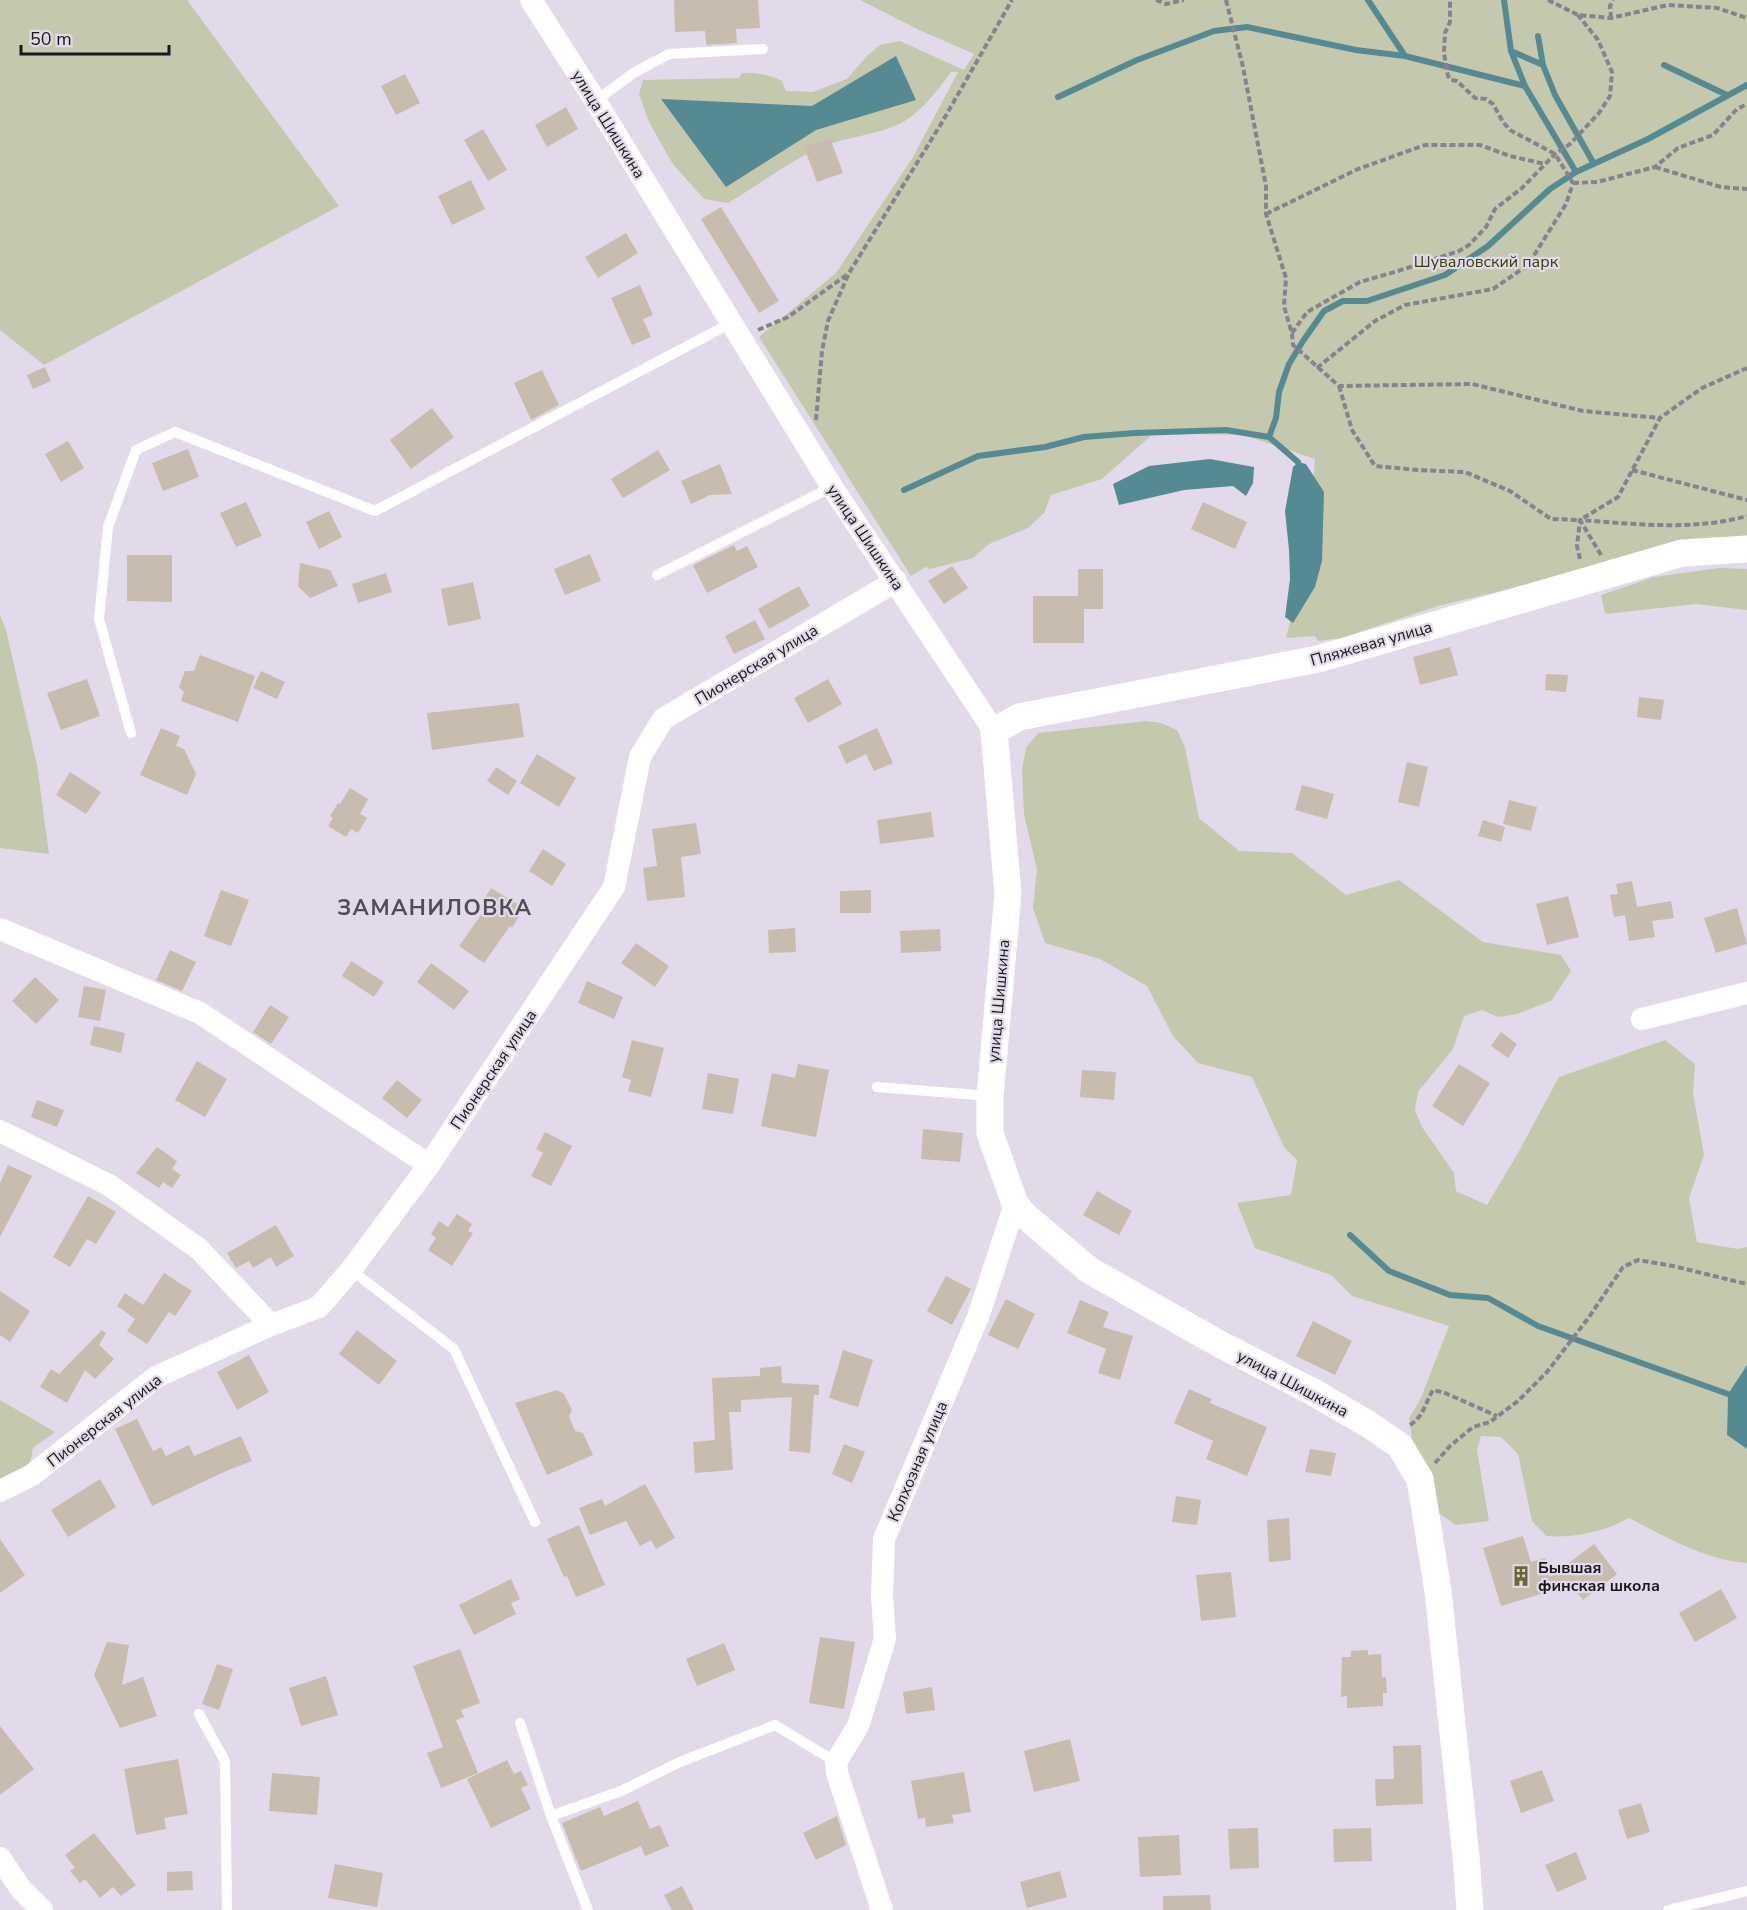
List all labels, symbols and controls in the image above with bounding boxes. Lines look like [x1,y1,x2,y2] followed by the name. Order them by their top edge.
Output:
[21,18,170,56] scale bar
[30,27,72,51] text: 50 m
[566,66,650,183] street label: улица Шишкина
[1414,251,1559,273] park label: Шуваловский парк
[822,480,909,595] street label: улица Шишкина
[1308,616,1435,672] street label: Пляжевая улица
[691,619,822,710] street label: Пионерская улица
[337,893,533,923] district label: ЗАМАНИЛОВКА
[983,939,1015,1064] street label: улица Шишкина
[446,1005,542,1134] street label: Пионерская улица
[1233,1345,1352,1423] street label: улица Шишкина
[43,1369,167,1473] street label: Пионерская улица
[883,1398,953,1525] street label: Колхозная улица
[1538,1557,1660,1597] place label: Бывшая финская школа
[1509,1564,1533,1588] building icon: Бывшая финская школа

